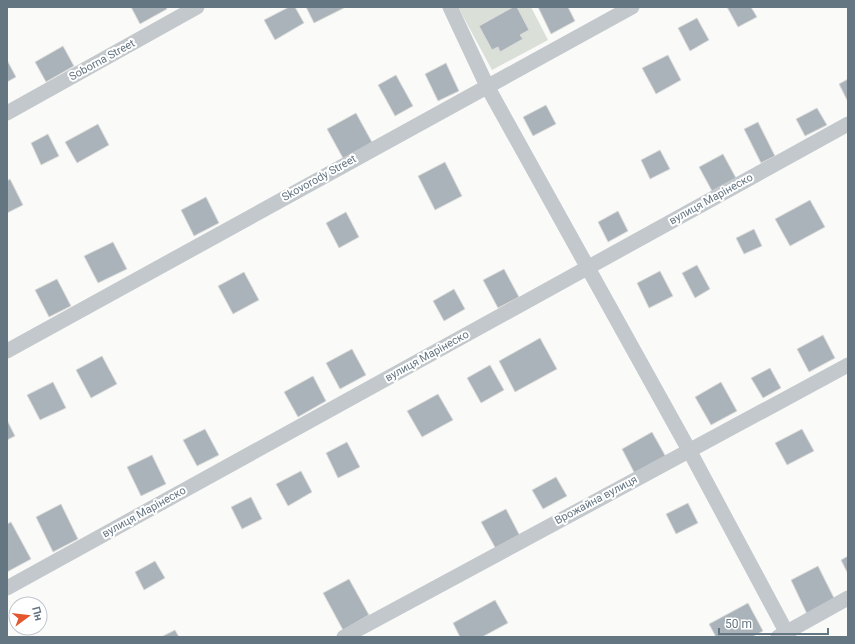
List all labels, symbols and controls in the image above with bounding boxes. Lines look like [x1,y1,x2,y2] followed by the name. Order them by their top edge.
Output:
[67,36,137,83] street label: Soborna Street
[280,152,359,204] street label: Skovorody Street
[667,171,755,227] street label: вулиця Марінеско
[383,328,471,384] street label: вулиця Марінеско
[553,473,639,527] street label: Врожайна вулиця
[100,484,188,540] street label: вулиця Марінеско
[8,596,48,636] north arrow
[29,605,45,622] text: Пн
[719,610,828,636] scale bar
[725,617,752,631] text: 50 m

